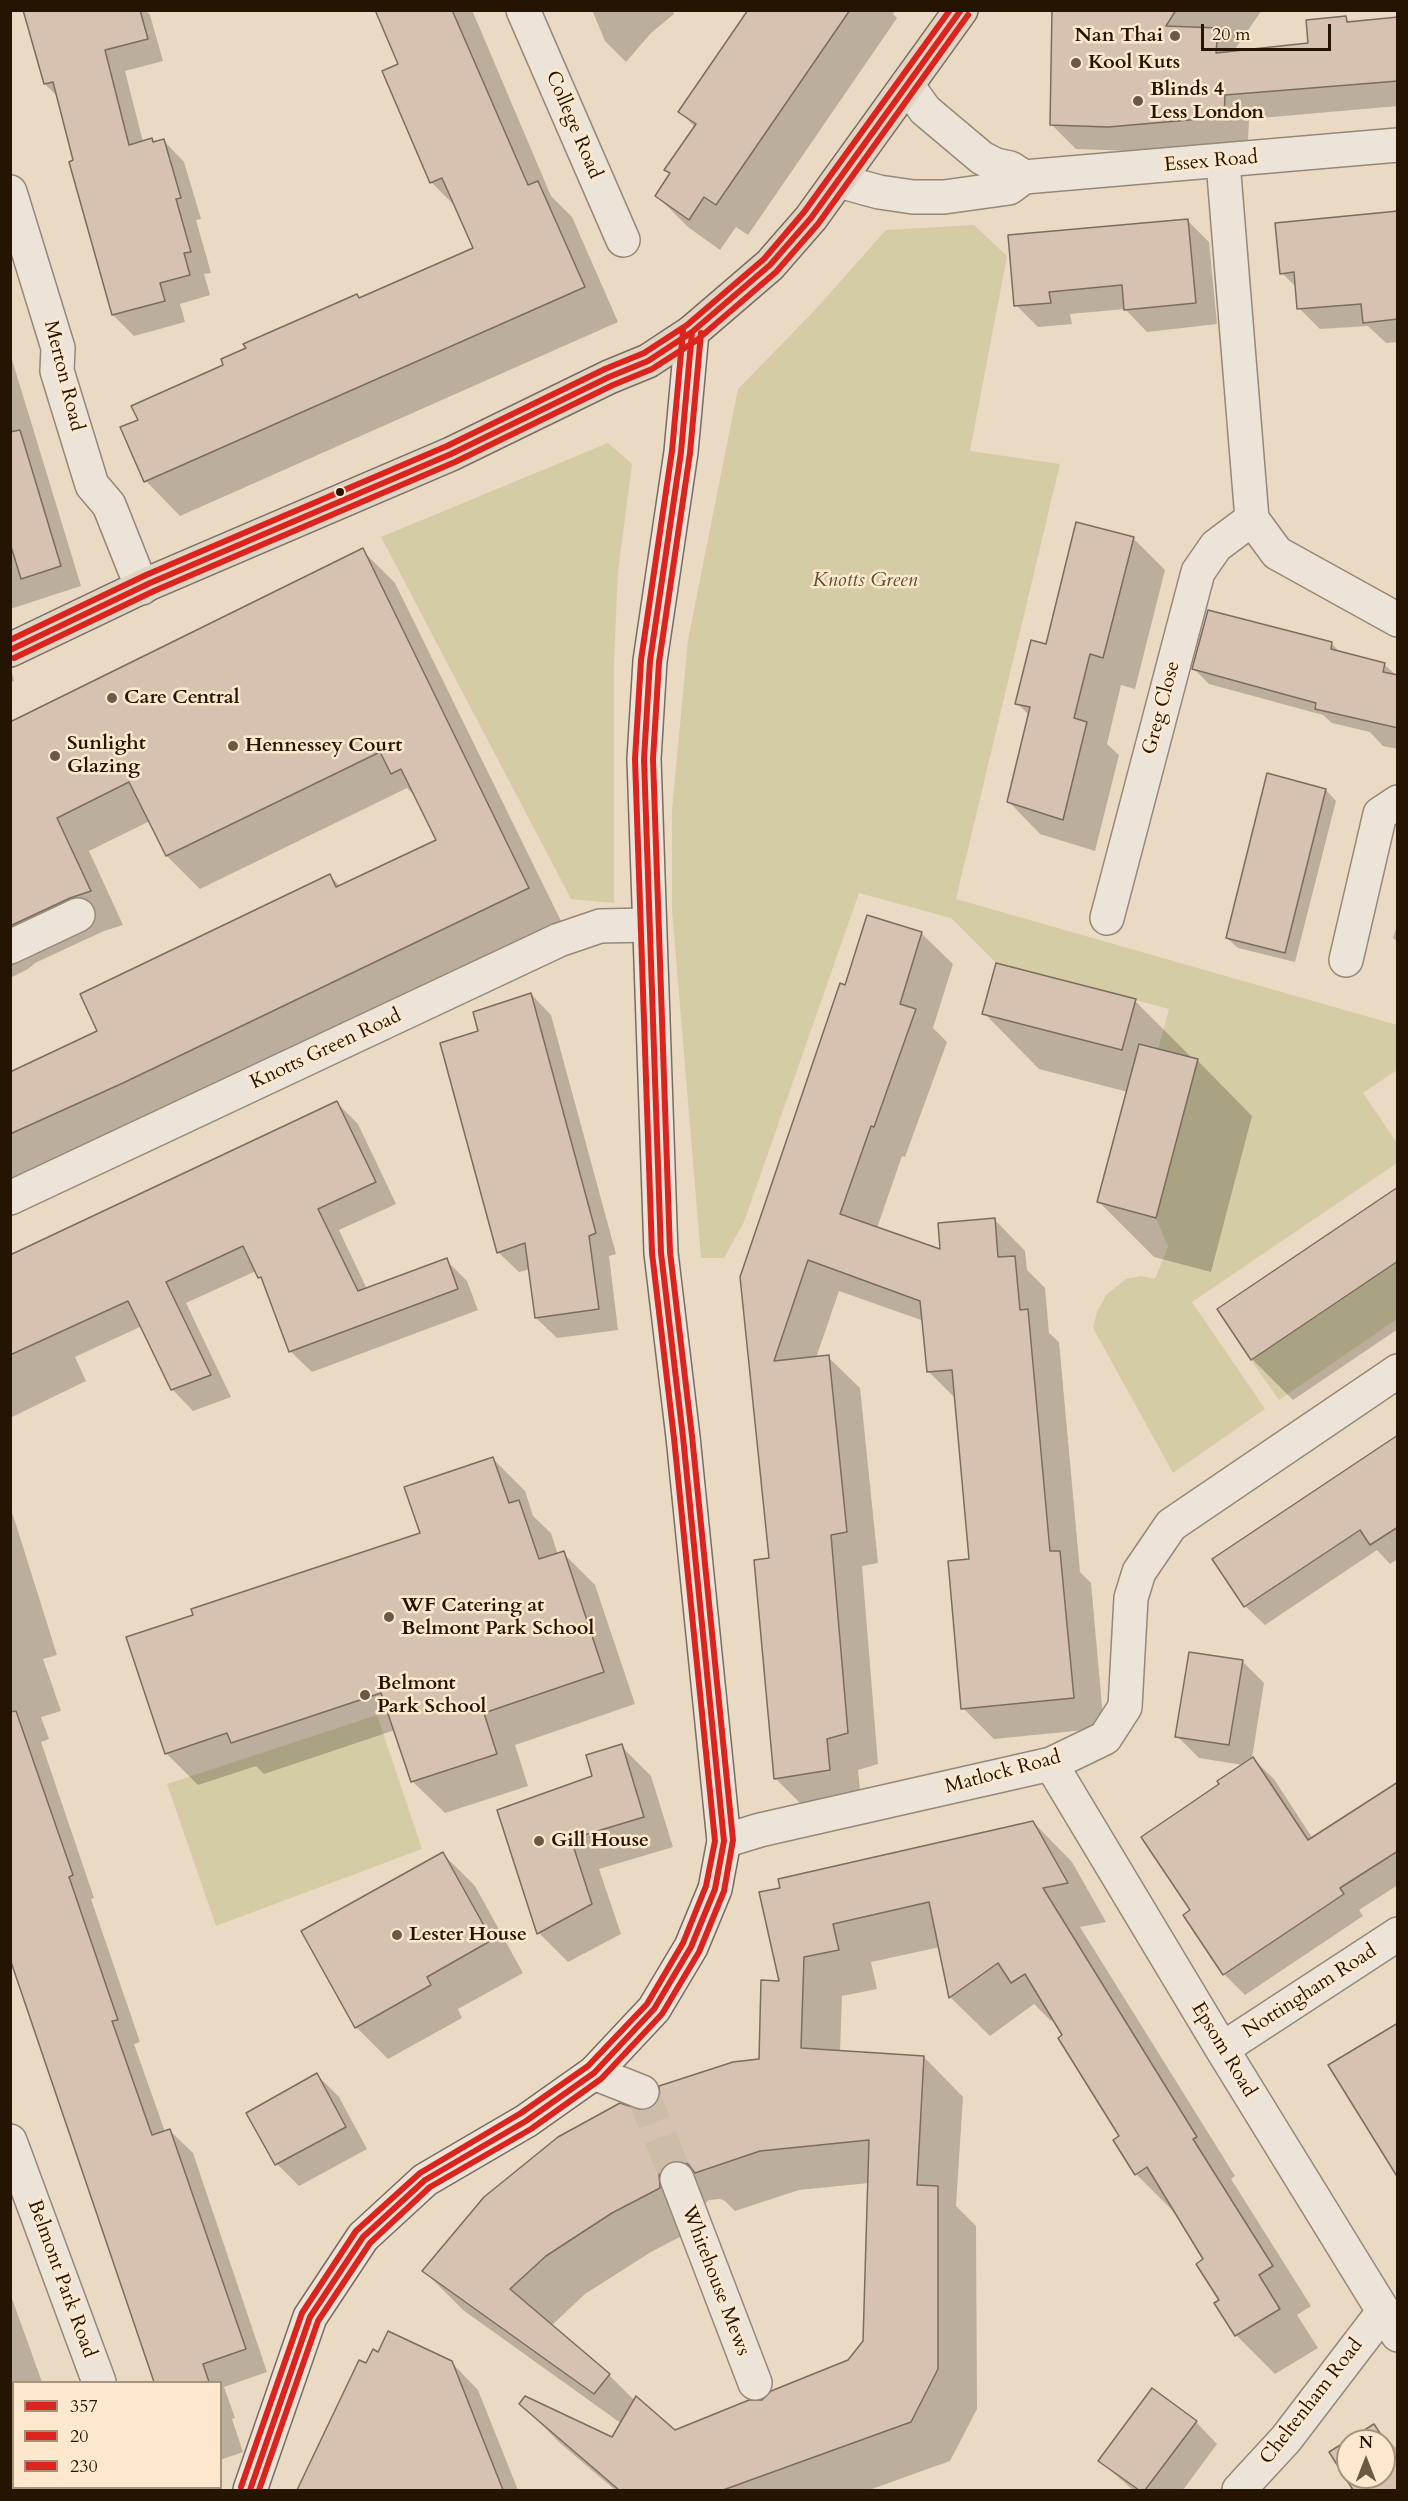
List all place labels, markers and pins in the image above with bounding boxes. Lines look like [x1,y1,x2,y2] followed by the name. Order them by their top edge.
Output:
[1074,24,1163,48] place label: Nan Thai
[1168,29,1182,43] marker: Nan Thai
[1088,51,1180,75] place label: Kool Kuts
[1069,56,1083,70] marker: Kool Kuts
[1150,78,1264,125] place label: Blinds 4 Less London
[1131,94,1145,108] marker: Blinds 4 Less London
[334,486,346,498] unlabelled marker
[124,686,240,710] place label: Care Central
[105,691,119,705] marker: Care Central
[67,732,146,779] place label: Sunlight Glazing
[245,734,402,758] place label: Hennessey Court
[226,739,240,753] marker: Hennessey Court
[48,749,62,763] marker: Sunlight Glazing
[401,1594,594,1641] place label: WF Catering at Belmont Park School
[382,1610,396,1624] marker: WF Catering at Belmont Park School
[377,1672,486,1719] place label: Belmont Park School
[358,1688,372,1702] marker: Belmont Park School
[551,1829,649,1853] place label: Gill House
[532,1834,546,1848] marker: Gill House
[409,1923,527,1947] place label: Lester House
[390,1928,404,1942] marker: Lester House

